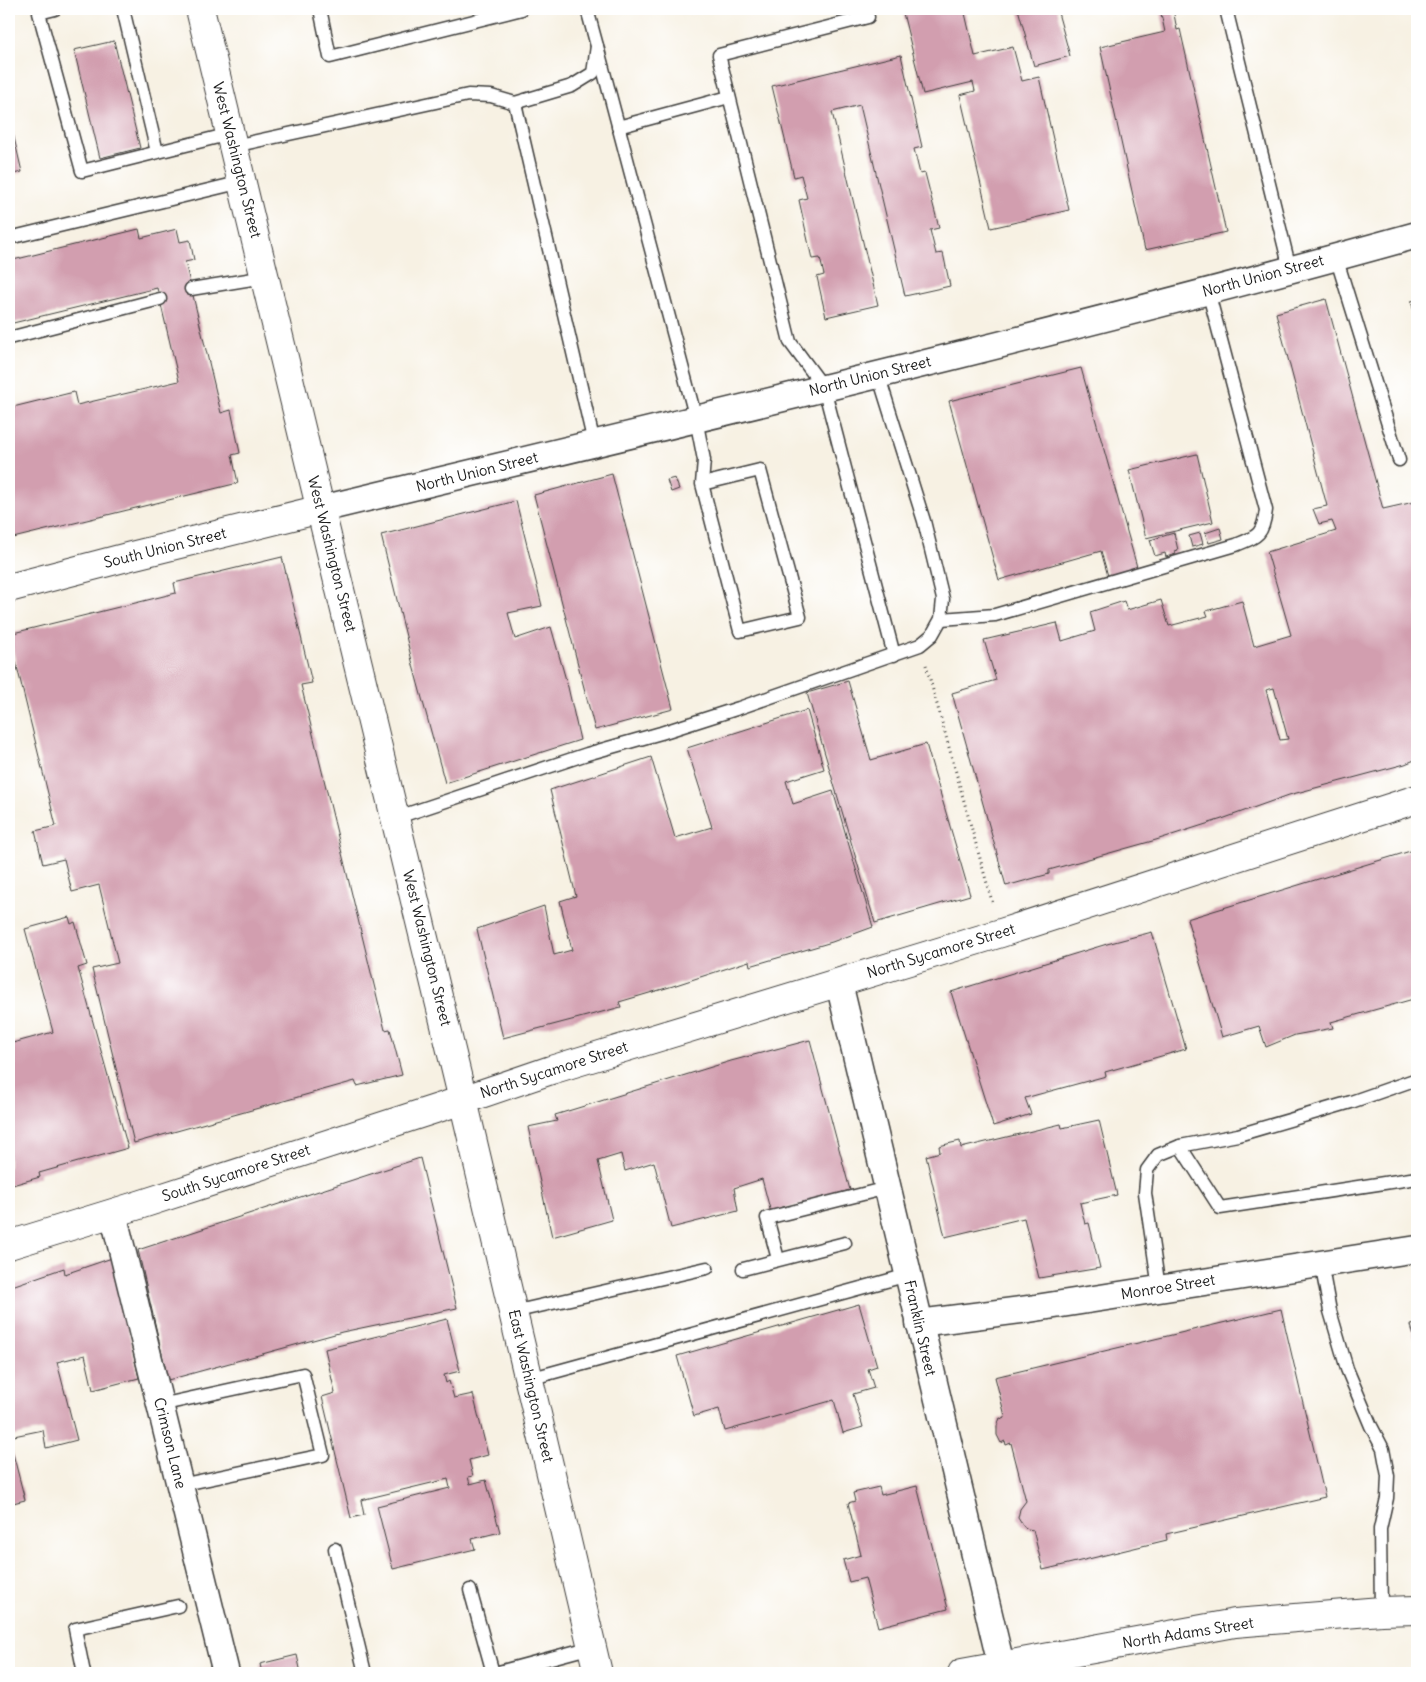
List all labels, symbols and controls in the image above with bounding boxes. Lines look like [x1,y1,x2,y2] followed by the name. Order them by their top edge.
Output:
[209,80,266,240] street label: West Washington Street
[1200,250,1326,301] street label: North Union Street
[807,351,933,400] street label: North Union Street
[414,447,540,496] street label: North Union Street
[304,474,361,634] street label: West Washington Street
[102,523,228,572] street label: South Union Street
[399,868,456,1028] street label: West Washington Street
[864,919,1017,982] street label: North Sycamore Street
[478,1037,630,1102] street label: North Sycamore Street
[159,1140,312,1205] street label: South Sycamore Street
[1119,1270,1216,1303] street label: Monroe Street
[900,1278,941,1378] street label: Franklin Street
[505,1308,558,1464] street label: East Washington Street
[150,1395,191,1490] street label: Crimson Lane
[1121,1613,1255,1652] street label: North Adams Street

